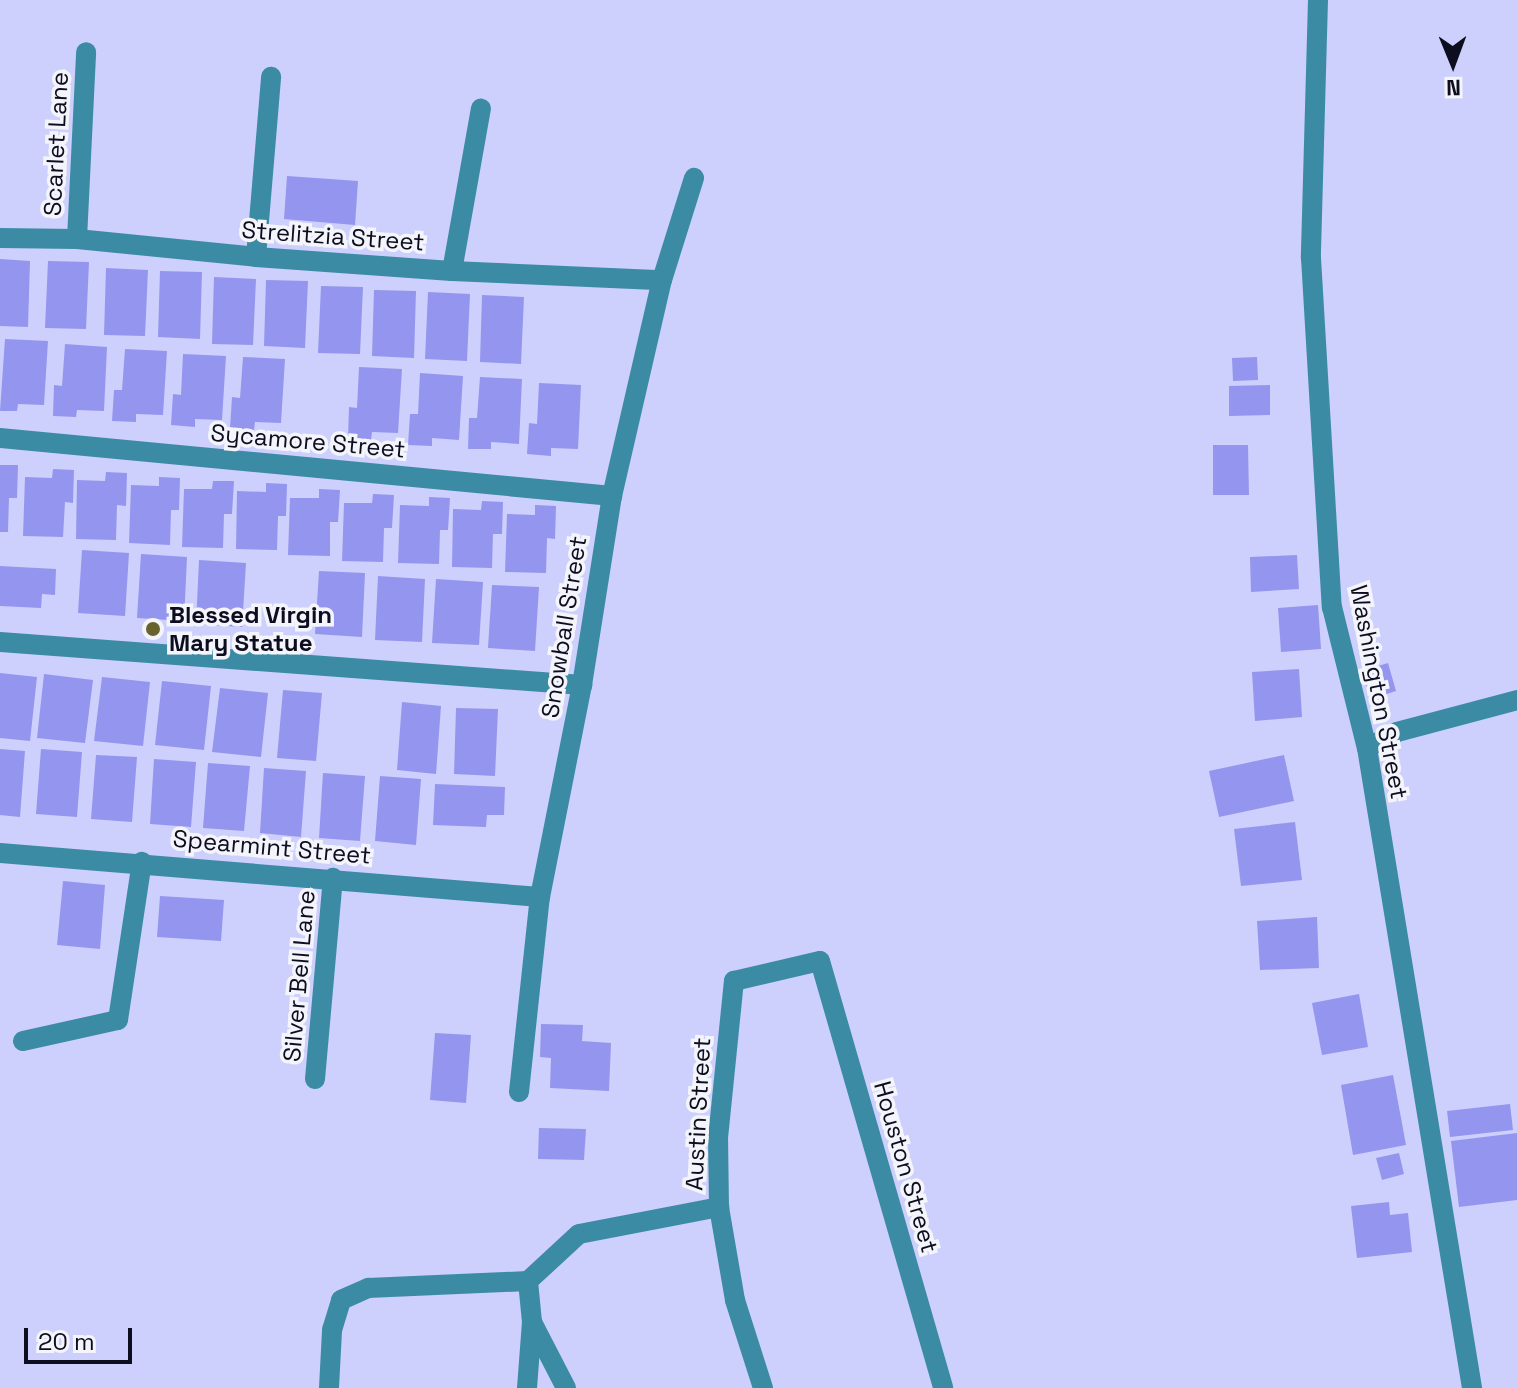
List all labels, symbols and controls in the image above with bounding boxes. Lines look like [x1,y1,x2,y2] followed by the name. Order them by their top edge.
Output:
[1413,24,1493,104] north arrow
[38,71,74,217] street label: Scarlet Lane
[1446,74,1461,102] text: N
[241,215,425,257] street label: Strelitzia Street
[209,418,407,464] street label: Sycamore Street
[535,534,593,720] street label: Snowball Street
[1344,583,1414,801] street label: Washington Street
[169,601,332,657] place label: Blessed Virgin Mary Statue
[144,620,162,638] marker: Blessed Virgin Mary Statue
[172,824,372,870] street label: Spearmint Street
[277,889,321,1063] street label: Silver Bell Lane
[680,1037,716,1191] street label: Austin Street
[868,1078,944,1256] street label: Houston Street
[28,1312,136,1362] scale bar
[38,1326,95,1357] text: 20 m

